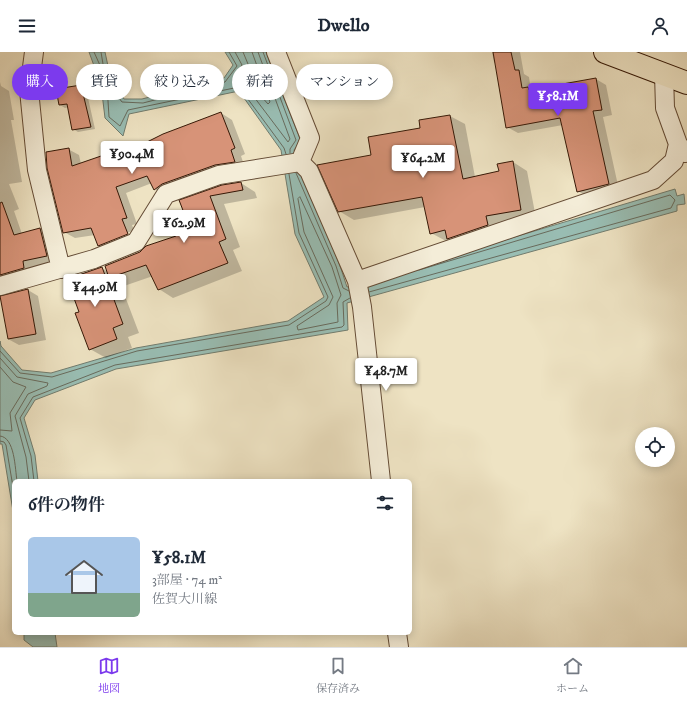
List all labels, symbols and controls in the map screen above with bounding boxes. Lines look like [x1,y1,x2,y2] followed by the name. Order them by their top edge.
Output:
[16,15,38,37] icon: menu
[318,15,369,37] text: Dwello
[649,15,671,37] icon: person
[12,64,68,100] chip: 購入
[76,64,132,100] chip: 賃貸
[140,64,224,100] chip: 絞り込み
[232,64,288,100] chip: 新着
[296,64,393,100] chip: マンション
[525,83,591,117] pin: ¥58.1M
[537,88,579,104] text: ¥58.1M
[99,141,165,175] pin: ¥90.4M
[390,145,456,179] pin: ¥64.2M
[110,146,154,162] text: ¥90.4M
[401,150,445,166] text: ¥64.2M
[151,210,217,244] pin: ¥62.9M
[162,215,206,231] text: ¥62.9M
[62,274,128,308] pin: ¥44.9M
[72,279,118,295] text: ¥44.9M
[353,358,419,392] pin: ¥48.7M
[364,363,408,379] text: ¥48.7M
[635,427,675,467] map controls
[635,427,675,467] button: locate
[374,492,396,514] icon: filters
[28,494,105,516] text: 6件の物件
[152,547,206,569] text: ¥58.1M
[60,553,108,601] icon: home
[152,572,222,588] text: 3部屋 · 74 m²
[152,591,217,607] text: 佐賀大川線
[98,655,120,696] tab: 地図
[316,655,360,696] tab: 保存済み
[556,655,589,696] tab: ホーム

